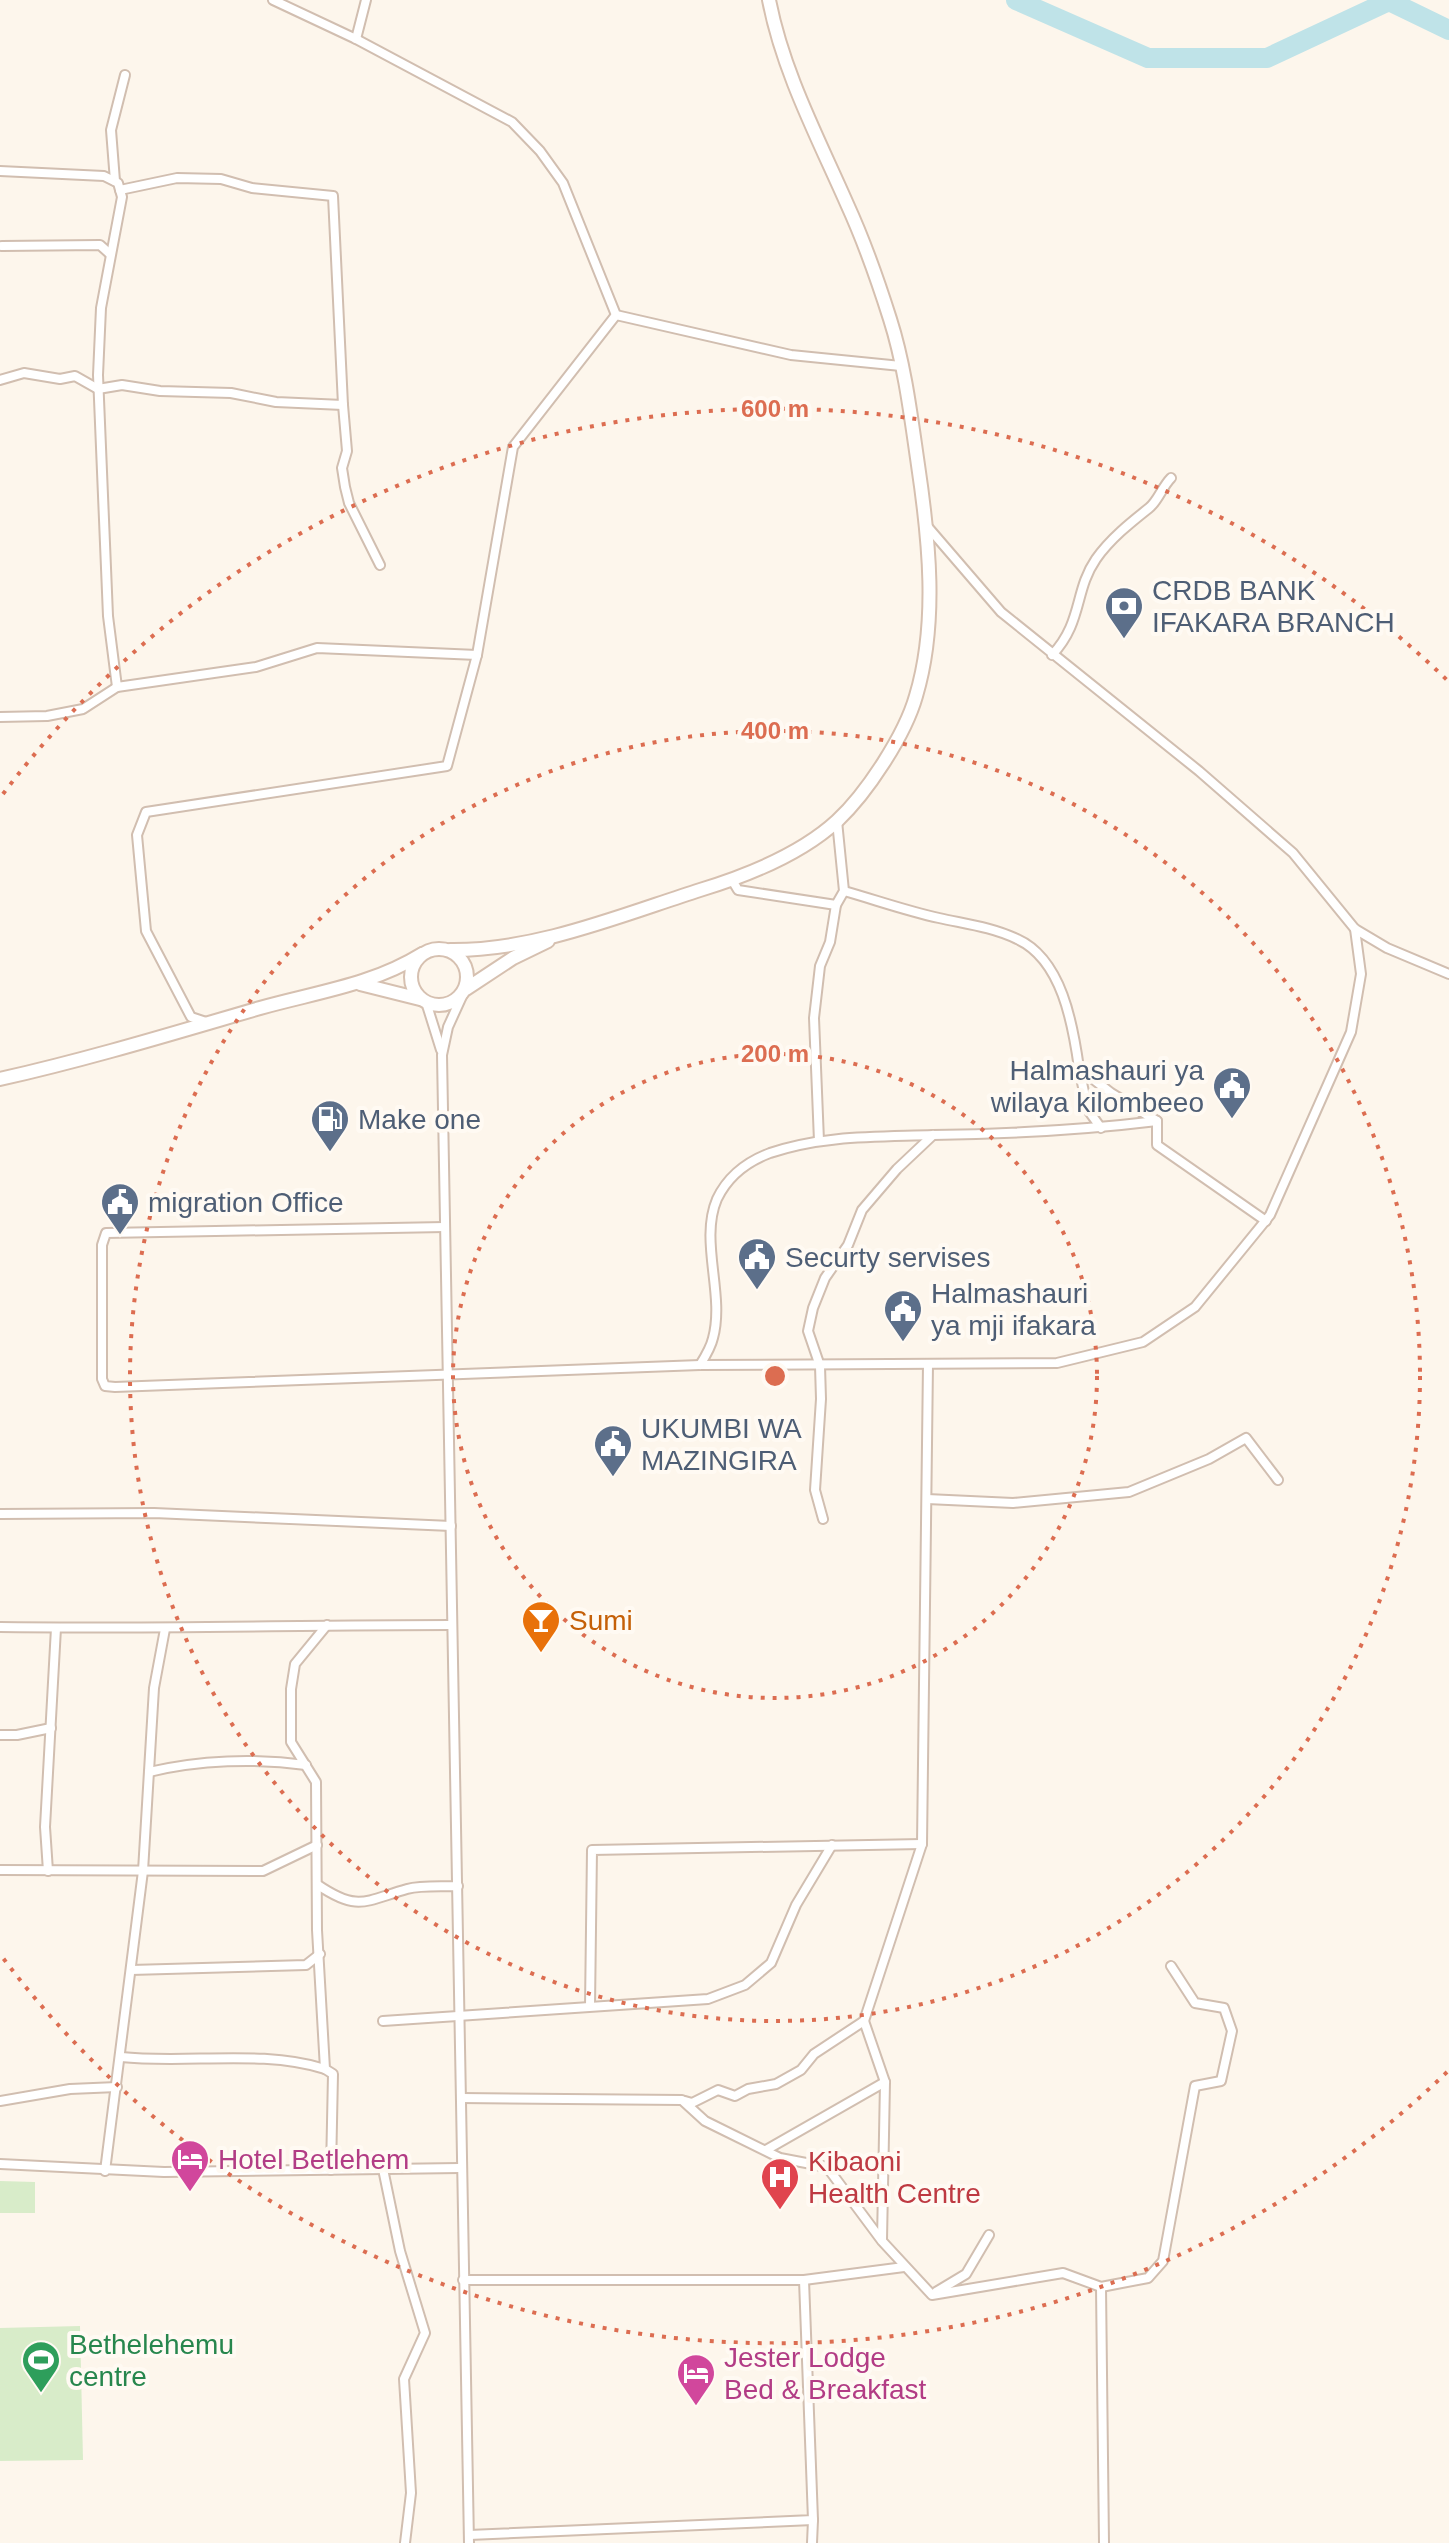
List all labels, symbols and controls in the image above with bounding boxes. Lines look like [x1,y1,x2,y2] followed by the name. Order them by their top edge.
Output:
[741,395,809,422] text: 600 m
[1152,575,1395,638] place label: CRDB BANK IFAKARA BRANCH
[1103,585,1145,640] bank icon: CRDB BANK IFAKARA BRANCH
[741,717,809,744] text: 400 m
[741,1040,809,1067] text: 200 m
[990,1055,1204,1118] place label: Halmashauri ya wilaya kilombeeo
[1211,1065,1253,1120] public building icon: Halmashauri ya wilaya kilombeeo
[309,1098,351,1153] fuel station icon: Make one
[358,1104,481,1135] place label: Make one
[99,1181,141,1236] public building icon: migration Office
[148,1187,344,1218] place label: migration Office
[736,1236,778,1291] public building icon: Securty servises
[785,1242,990,1273] place label: Securty servises
[931,1278,1096,1341] place label: Halmashauri ya mji ifakara
[882,1288,924,1343] public building icon: Halmashauri ya mji ifakara
[761,1362,789,1390] centre of rings
[641,1413,802,1476] place label: UKUMBI WA MAZINGIRA
[592,1423,634,1478] public building icon: UKUMBI WA MAZINGIRA
[520,1599,562,1654] bar icon: Sumi
[569,1605,633,1636] place label: Sumi
[169,2138,211,2193] hotel icon: Hotel Betlehem
[218,2144,409,2175] place label: Hotel Betlehem
[808,2146,981,2209] place label: Kibaoni Health Centre
[759,2156,801,2211] hospital icon: Kibaoni Health Centre
[69,2329,234,2392] place label: Bethelehemu centre
[20,2339,62,2394] sports icon: Bethelehemu centre
[724,2342,927,2405] place label: Jester Lodge Bed & Breakfast
[675,2352,717,2407] hotel icon: Jester Lodge Bed & Breakfast

